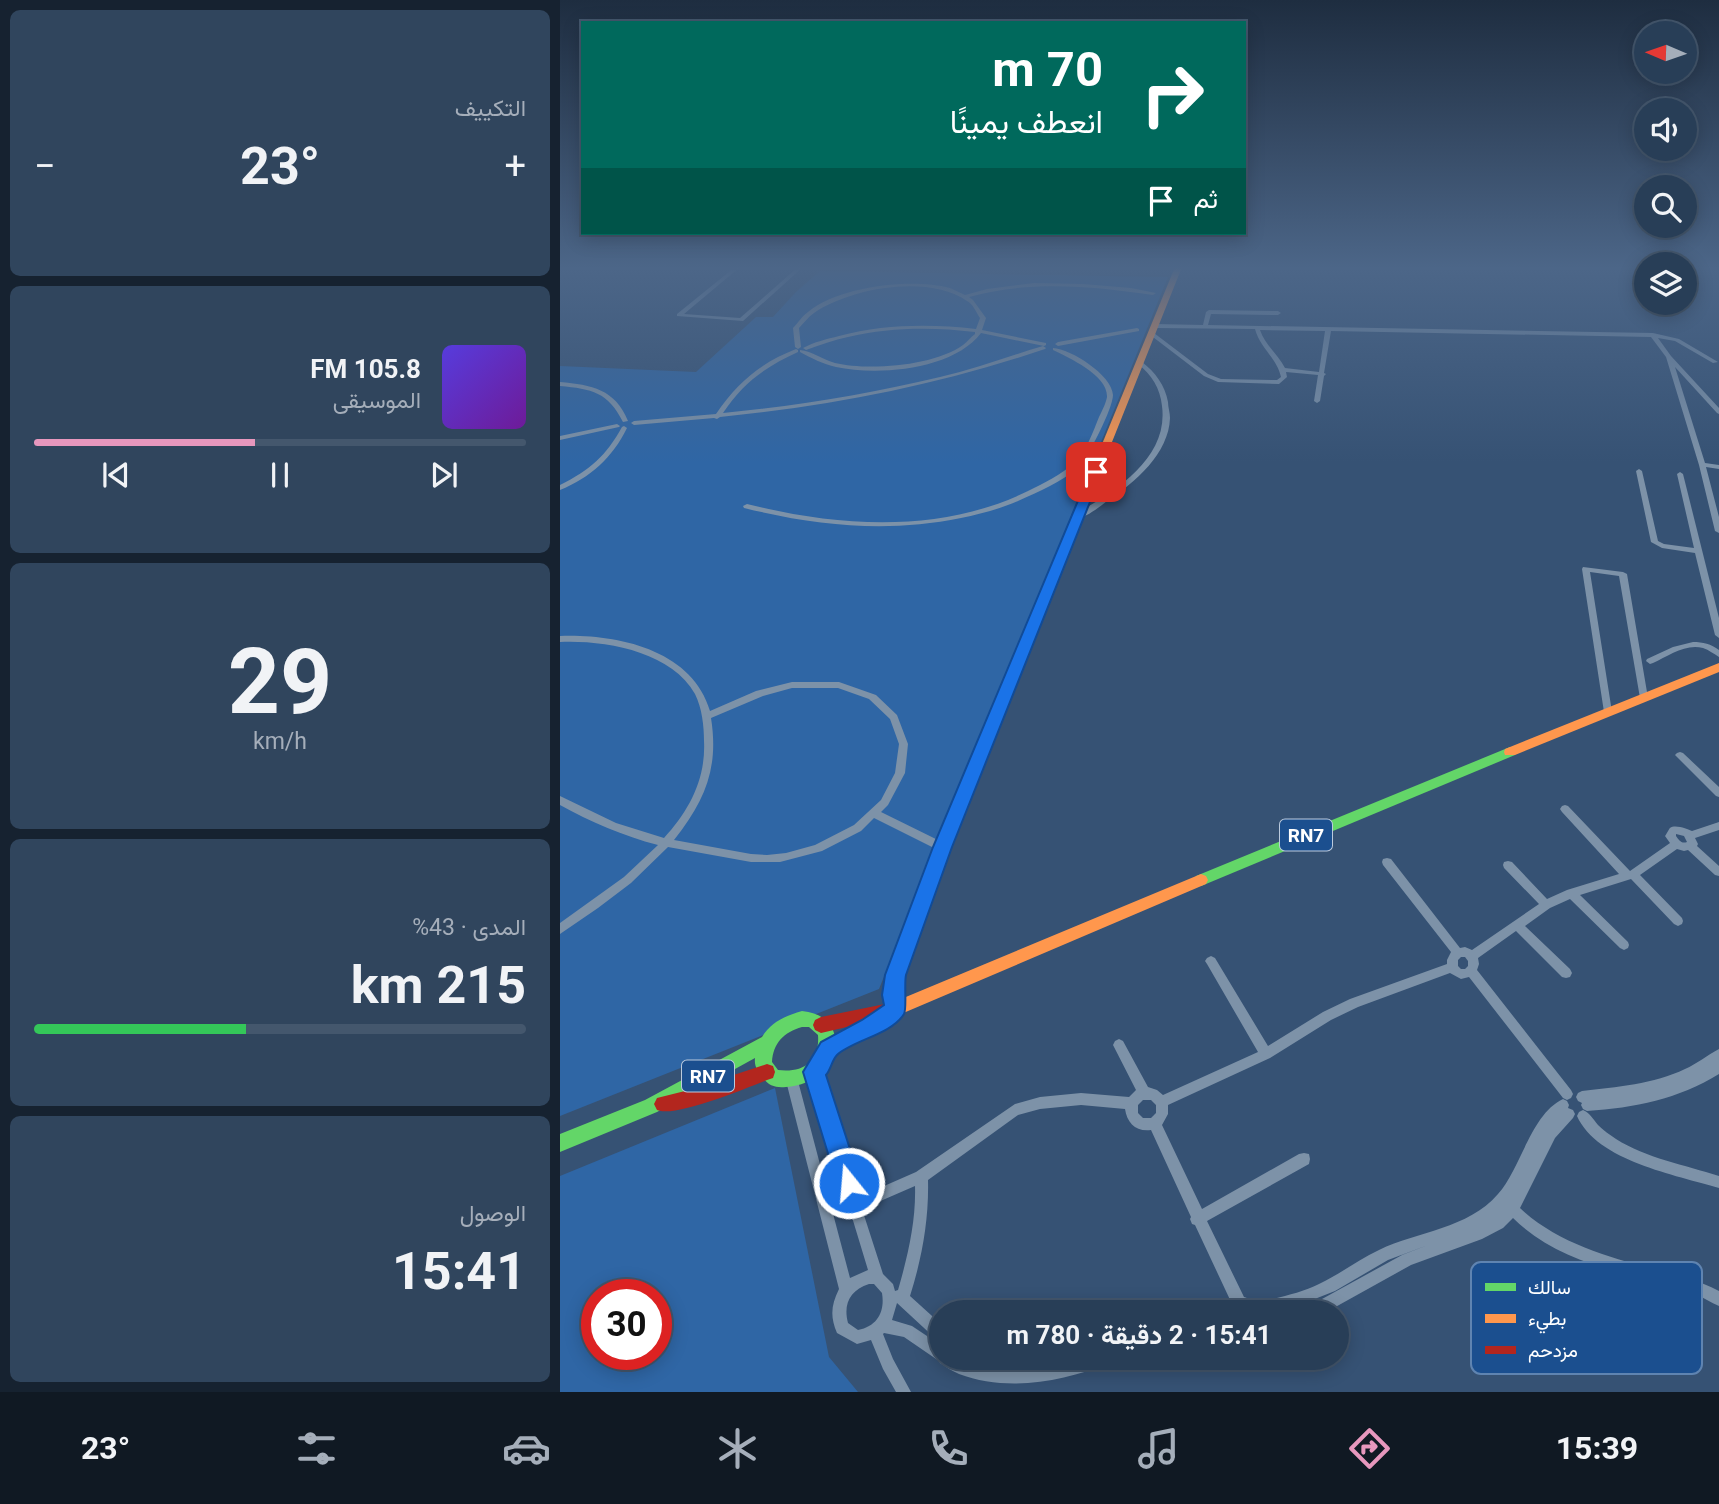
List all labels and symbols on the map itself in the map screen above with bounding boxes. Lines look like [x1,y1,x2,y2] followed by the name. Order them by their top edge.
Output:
[1634,21,1698,84] north arrow
[1066,442,1126,502] pin
[1280,820,1332,850] road number: RN7
[682,1060,734,1092] road number: RN7
[812,1146,886,1220] position arrow
[1471,1262,1702,1374] legend
[1528,1276,1571,1299] text: سالك
[581,1279,672,1370] speed limit sign: 30
[1528,1307,1566,1334] text: بطيء
[1528,1339,1578,1363] text: مزدحم

